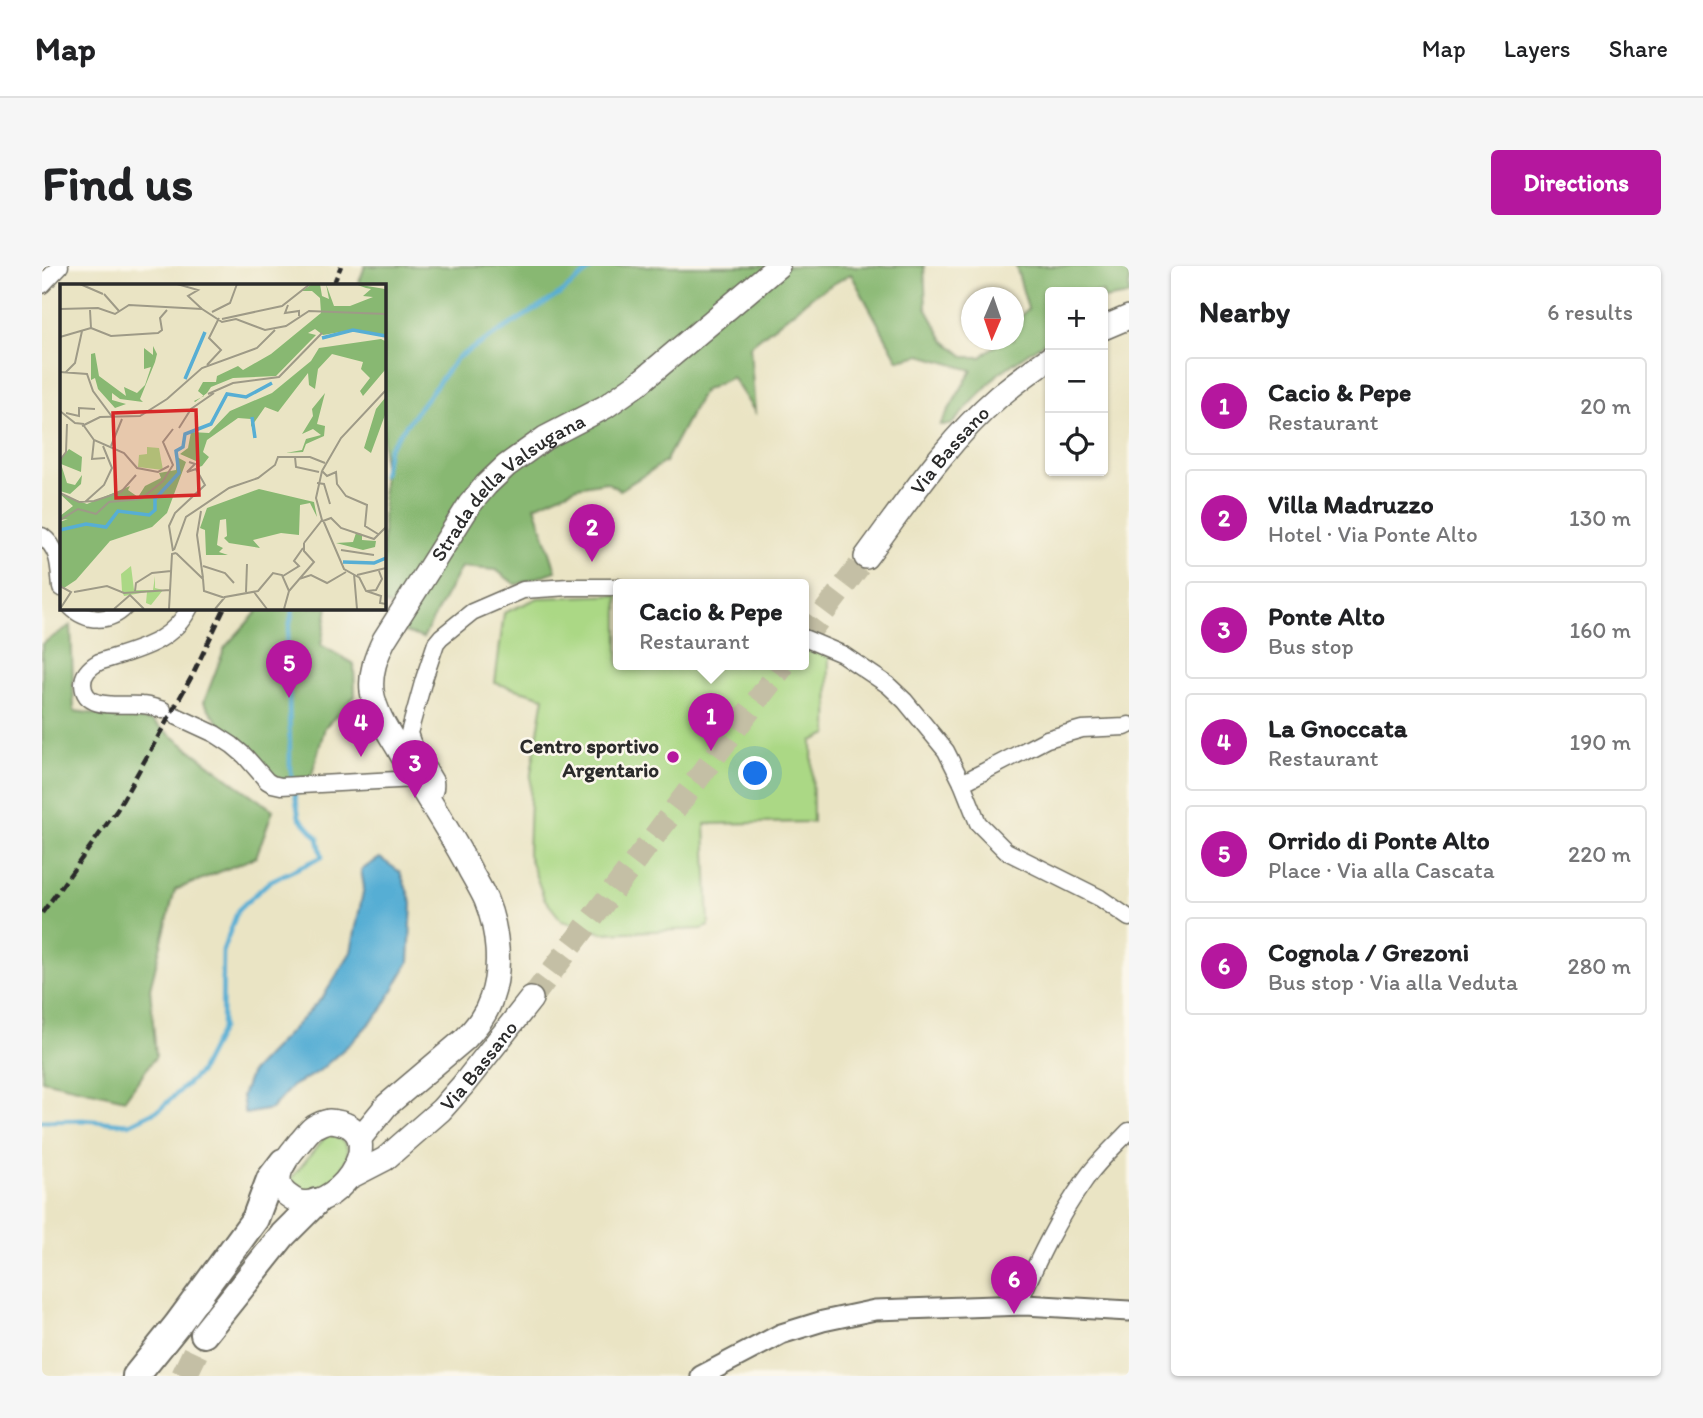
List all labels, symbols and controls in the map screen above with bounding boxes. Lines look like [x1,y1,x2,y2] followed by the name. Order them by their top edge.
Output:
[35,29,96,68] text: Map
[1422,34,1466,63] text: Map
[1504,34,1571,63] text: Layers
[1609,34,1668,63] text: Share
[1491,150,1661,215] button: Directions
[42,153,193,212] text: Find us
[60,284,385,609] inset map
[961,287,1024,350] north arrow
[1045,287,1108,476] map controls
[1045,287,1108,350] button: +
[1199,293,1290,330] text: Nearby
[1547,298,1633,326] text: 6 results
[1045,350,1108,413] button: −
[1268,376,1411,408] text: Cacio & Pepe
[1219,392,1229,420] text: 1
[1580,392,1631,420] text: 20 m
[904,400,994,499] street label: Via Bassano
[425,407,589,566] street label: Strada della Valsugana
[1268,408,1378,436] text: Restaurant
[1045,413,1108,476] button: locate
[1268,488,1434,520] text: Villa Madruzzo
[569,504,615,562] pin: 2
[1218,504,1230,532] text: 2
[1569,504,1631,532] text: 130 m
[1268,520,1478,548] text: Hotel · Via Ponte Alto
[613,579,809,670] popup
[639,595,783,627] text: Cacio & Pepe
[1268,600,1385,632] text: Ponte Alto
[1218,616,1230,644] text: 3
[1569,616,1631,644] text: 160 m
[639,627,750,655] text: Restaurant
[1268,632,1354,660] text: Bus stop
[266,640,312,698] pin: 5
[688,693,734,751] pin: 1
[338,699,384,757] pin: 4
[1268,712,1407,744] text: La Gnoccata
[1217,728,1231,756] text: 4
[1570,728,1631,756] text: 190 m
[520,733,659,783] place label: Centro sportivo Argentario
[392,740,438,798] pin: 3
[1268,744,1378,772] text: Restaurant
[665,749,681,765] marker: Centro sportivo Argentario
[738,756,772,790] your location
[1268,824,1490,856] text: Orrido di Ponte Alto
[1218,840,1230,868] text: 5
[1568,840,1631,868] text: 220 m
[1268,856,1495,884] text: Place · Via alla Cascata
[1268,936,1469,968] text: Cognola / Grezoni
[1218,952,1230,980] text: 6
[1568,952,1631,980] text: 280 m
[1268,968,1518,996] text: Bus stop · Via alla Veduta
[434,1015,522,1116] street label: Via Bassano
[991,1256,1037,1314] pin: 6

